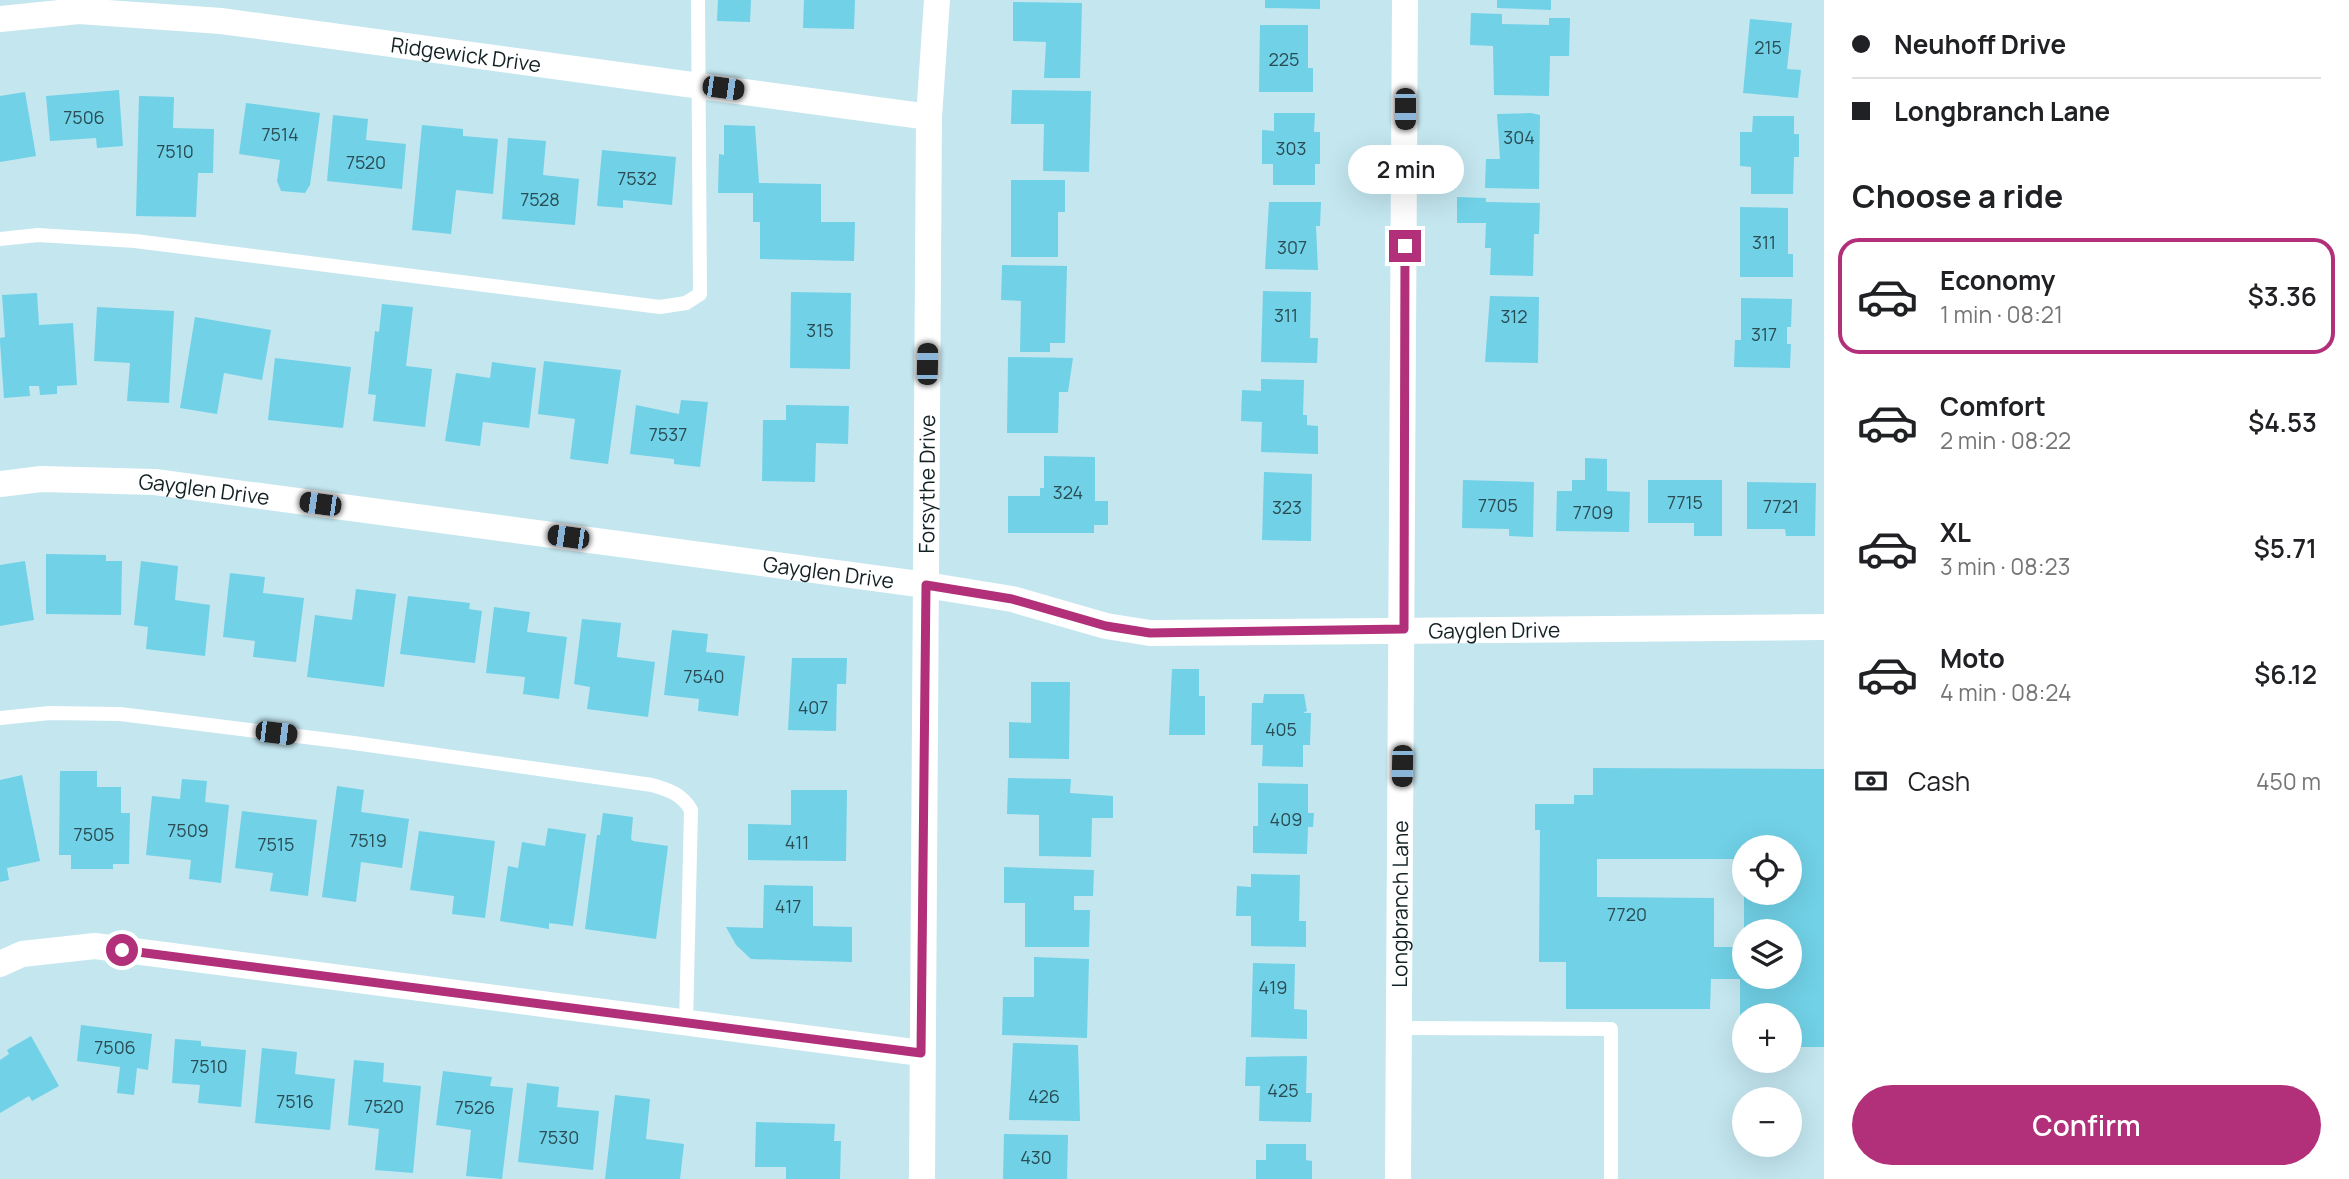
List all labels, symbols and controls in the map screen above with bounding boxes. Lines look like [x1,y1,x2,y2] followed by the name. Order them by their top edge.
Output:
[1894,26,2066,62] text: Neuhoff Drive
[389,30,543,78] street label: Ridgewick Drive
[1754,35,1782,59] house number: 215
[1269,47,1299,71] house number: 225
[701,75,746,101] car
[1395,88,1416,130] car
[1894,93,2110,129] text: Longbranch Lane
[63,105,105,129] house number: 7506
[261,122,299,146] house number: 7514
[1503,125,1535,149] house number: 304
[1276,136,1306,160] house number: 303
[156,139,194,163] house number: 7510
[1347,145,1463,194] callout: 2 min
[346,150,386,174] house number: 7520
[1377,153,1435,185] text: 2 min
[617,166,657,190] house number: 7532
[1852,174,2063,218] text: Choose a ride
[520,187,560,211] house number: 7528
[1389,230,1421,262] route end
[1752,230,1776,254] house number: 311
[1277,235,1307,259] house number: 307
[1940,262,2055,298] text: Economy
[1856,265,1919,328] icon: car
[2248,278,2317,314] text: $3.36
[1940,298,2063,330] text: 1 min · 08:21
[1274,303,1298,327] house number: 311
[1500,304,1528,328] house number: 312
[806,318,834,342] house number: 315
[1751,322,1777,346] house number: 317
[917,343,938,385] car
[1940,388,2046,424] text: Comfort
[1856,391,1919,454] icon: car
[2248,404,2317,440] text: $4.53
[912,414,941,554] street label: Forsythe Drive
[649,422,687,446] house number: 7537
[1940,424,2071,456] text: 2 min · 08:22
[138,468,271,511] street label: Gayglen Drive
[1053,480,1083,504] house number: 324
[1667,490,1703,514] house number: 7715
[298,491,343,517] car
[1478,493,1518,517] house number: 7705
[1763,494,1799,518] house number: 7721
[1272,495,1302,519] house number: 323
[1573,500,1613,524] house number: 7709
[1940,514,1971,550] text: XL
[1856,517,1919,580] icon: car
[546,524,591,550] car
[2254,530,2317,566] text: $5.71
[761,549,896,595] street label: Gayglen Drive
[1940,550,2070,582] text: 3 min · 08:23
[1428,615,1560,645] street label: Gayglen Drive
[1940,640,2005,676] text: Moto
[1856,643,1919,706] icon: car
[2254,656,2317,692] text: $6.12
[683,664,725,688] house number: 7540
[1940,676,2072,708] text: 4 min · 08:24
[798,695,828,719] house number: 407
[1265,717,1297,741] house number: 405
[254,720,299,746] car
[1392,745,1413,787] car
[1852,762,1890,800] icon: cash
[1908,763,1970,799] text: Cash
[2256,765,2321,797] text: 450 m
[1270,807,1302,831] house number: 409
[167,818,209,842] house number: 7509
[1385,820,1414,988] street label: Longbranch Lane
[74,822,114,846] house number: 7505
[349,828,387,852] house number: 7519
[785,830,809,854] house number: 411
[258,832,294,856] house number: 7515
[1732,835,1802,1157] map controls
[1732,835,1802,905] button: locate
[775,894,801,918] house number: 417
[1607,902,1647,926] house number: 7720
[1732,919,1802,989] button: layers
[106,934,138,966] route start
[1259,975,1287,999] house number: 419
[1732,1003,1802,1073] button: +
[94,1035,136,1059] house number: 7506
[190,1054,228,1078] house number: 7510
[1267,1078,1299,1102] house number: 425
[1028,1084,1060,1108] house number: 426
[1852,1085,2321,1165] button: Confirm
[1732,1087,1802,1157] button: −
[276,1089,314,1113] house number: 7516
[364,1094,404,1118] house number: 7520
[455,1095,495,1119] house number: 7526
[539,1125,579,1149] house number: 7530
[1020,1145,1052,1169] house number: 430

